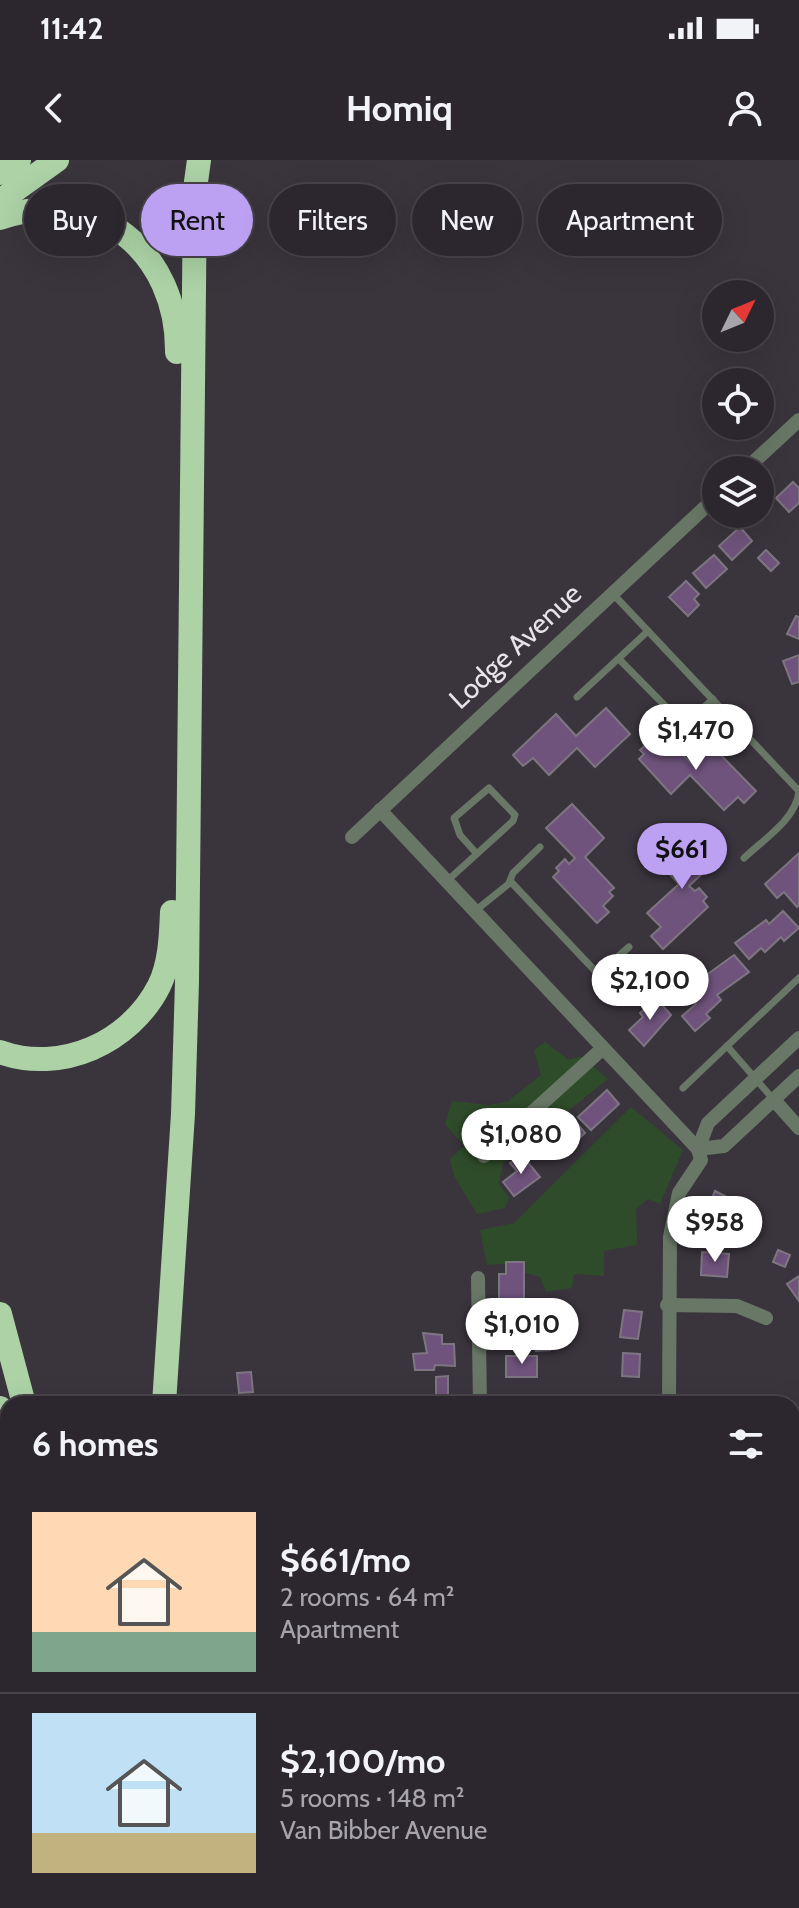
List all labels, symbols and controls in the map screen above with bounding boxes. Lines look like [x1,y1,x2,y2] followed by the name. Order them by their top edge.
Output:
[40,10,103,47] text: 11:42
[32,86,76,130] icon: back
[346,86,453,130] text: Homiq
[723,86,767,130] icon: person
[24,184,125,256] chip: Buy
[141,184,253,256] chip: Rent
[269,184,396,256] chip: Filters
[412,184,522,256] chip: New
[538,184,722,256] chip: Apartment
[702,280,774,352] north arrow
[702,280,774,528] map controls
[702,368,774,440] button: locate
[702,456,774,528] button: layers
[442,576,588,716] street label: Lodge Avenue
[631,704,761,772] pin: $1,470
[657,714,735,746] text: $1,470
[635,823,729,891] pin: $661
[655,833,709,865] text: $661
[585,954,715,1022] pin: $2,100
[610,964,690,996] text: $2,100
[456,1108,586,1176] pin: $1,080
[480,1118,562,1150] text: $1,080
[668,1196,762,1264] pin: $958
[685,1206,745,1238] text: $958
[457,1298,587,1366] pin: $1,010
[484,1308,560,1340] text: $1,010
[724,1422,768,1466] icon: filters
[32,1423,158,1465] text: 6 homes
[280,1539,411,1581] text: $661/mo
[96,1544,192,1640] icon: home
[280,1581,455,1613] text: 2 rooms · 64 m²
[280,1613,399,1645] text: Apartment
[280,1740,445,1782] text: $2,100/mo
[96,1745,192,1841] icon: home
[280,1782,464,1814] text: 5 rooms · 148 m²
[280,1814,487,1846] text: Van Bibber Avenue

